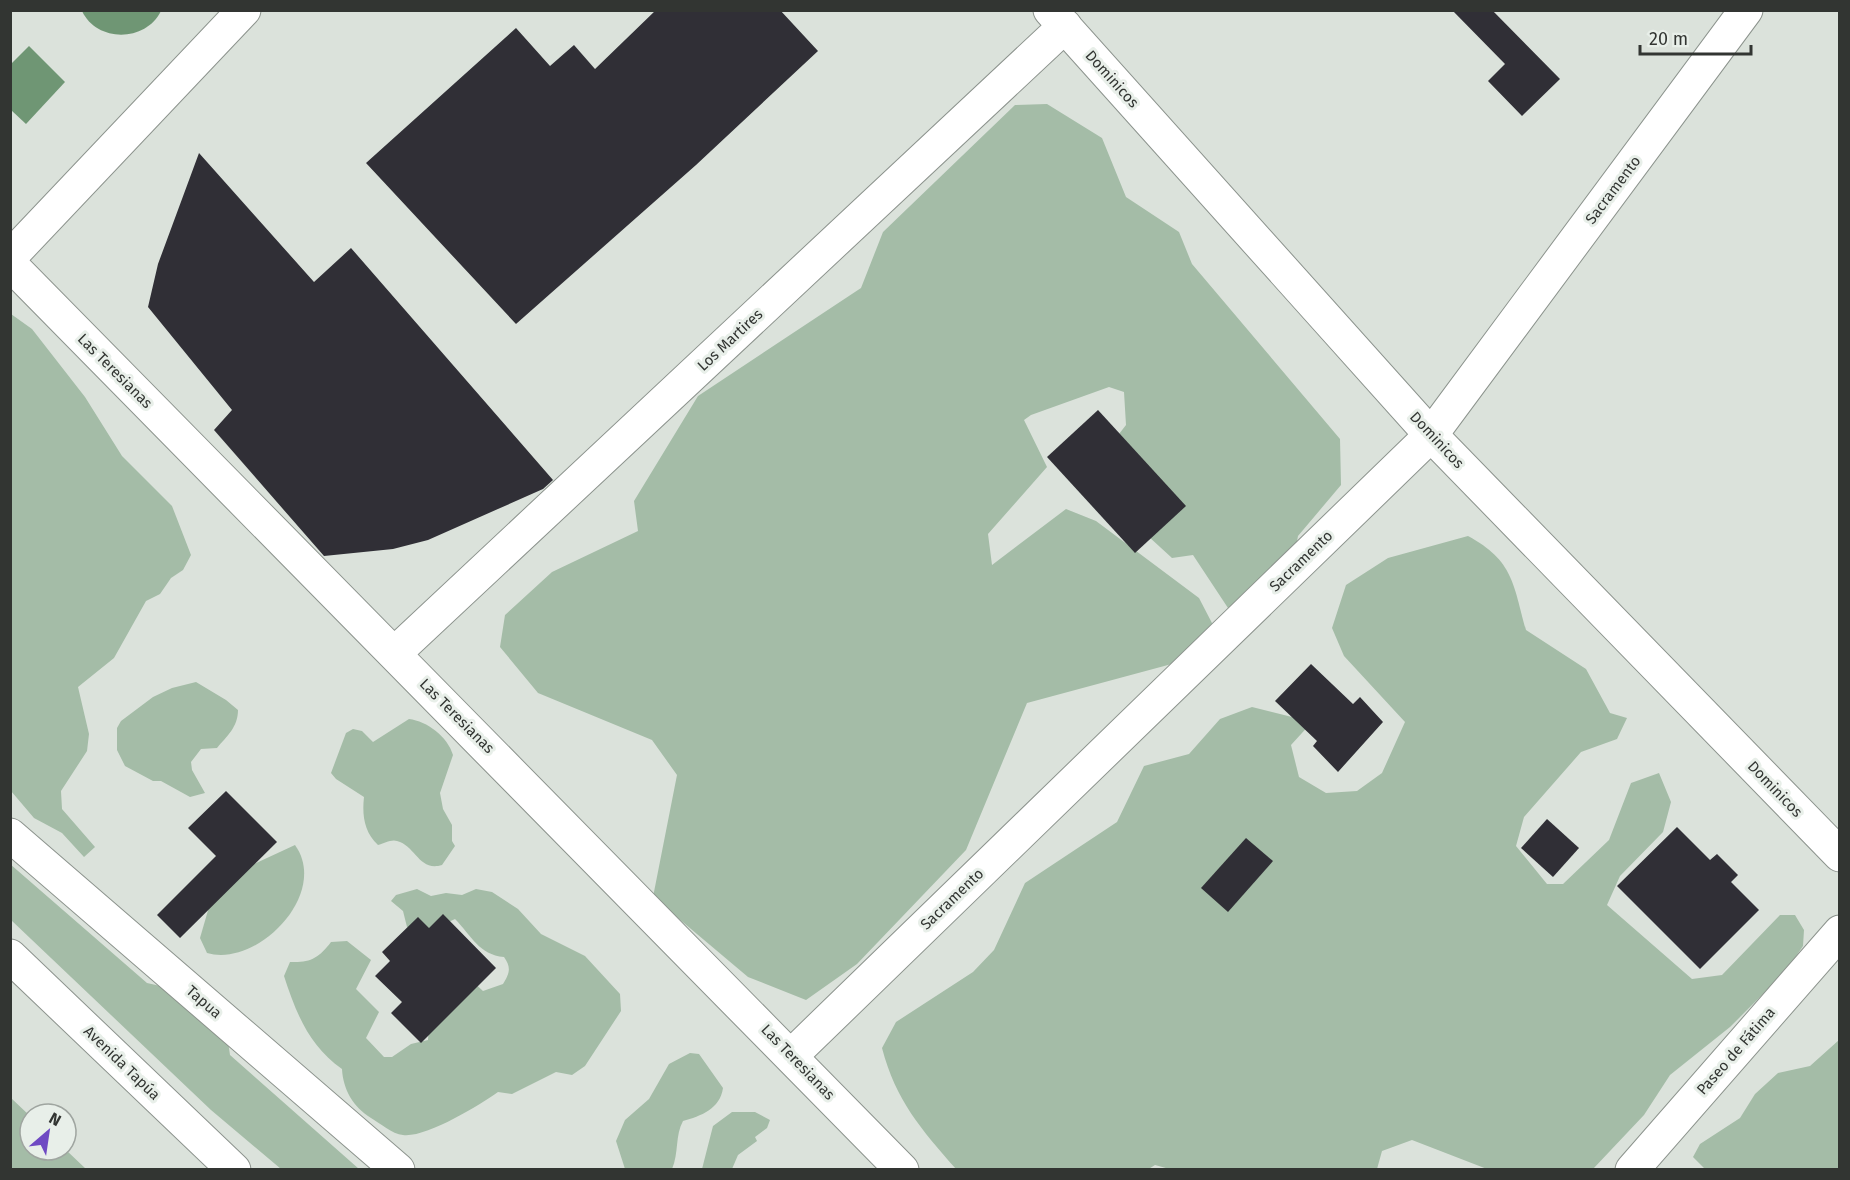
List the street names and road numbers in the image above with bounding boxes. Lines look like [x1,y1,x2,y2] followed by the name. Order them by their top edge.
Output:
[1082,47,1142,111] street label: Dominicos
[1582,152,1644,228] street label: Sacramento
[694,305,766,375] street label: Los Martires
[74,330,156,412] street label: Las Teresianas
[1406,408,1468,472] street label: Dominicos
[1266,526,1336,596] street label: Sacramento
[416,675,498,757] street label: Las Teresianas
[1744,757,1806,821] street label: Dominicos
[917,864,987,934] street label: Sacramento
[183,982,225,1022] street label: Tapua
[1693,1003,1779,1099] street label: Paseo de Fátima
[757,1020,839,1104] street label: Las Teresianas
[80,1022,164,1104] street label: Avenida Tapúa

